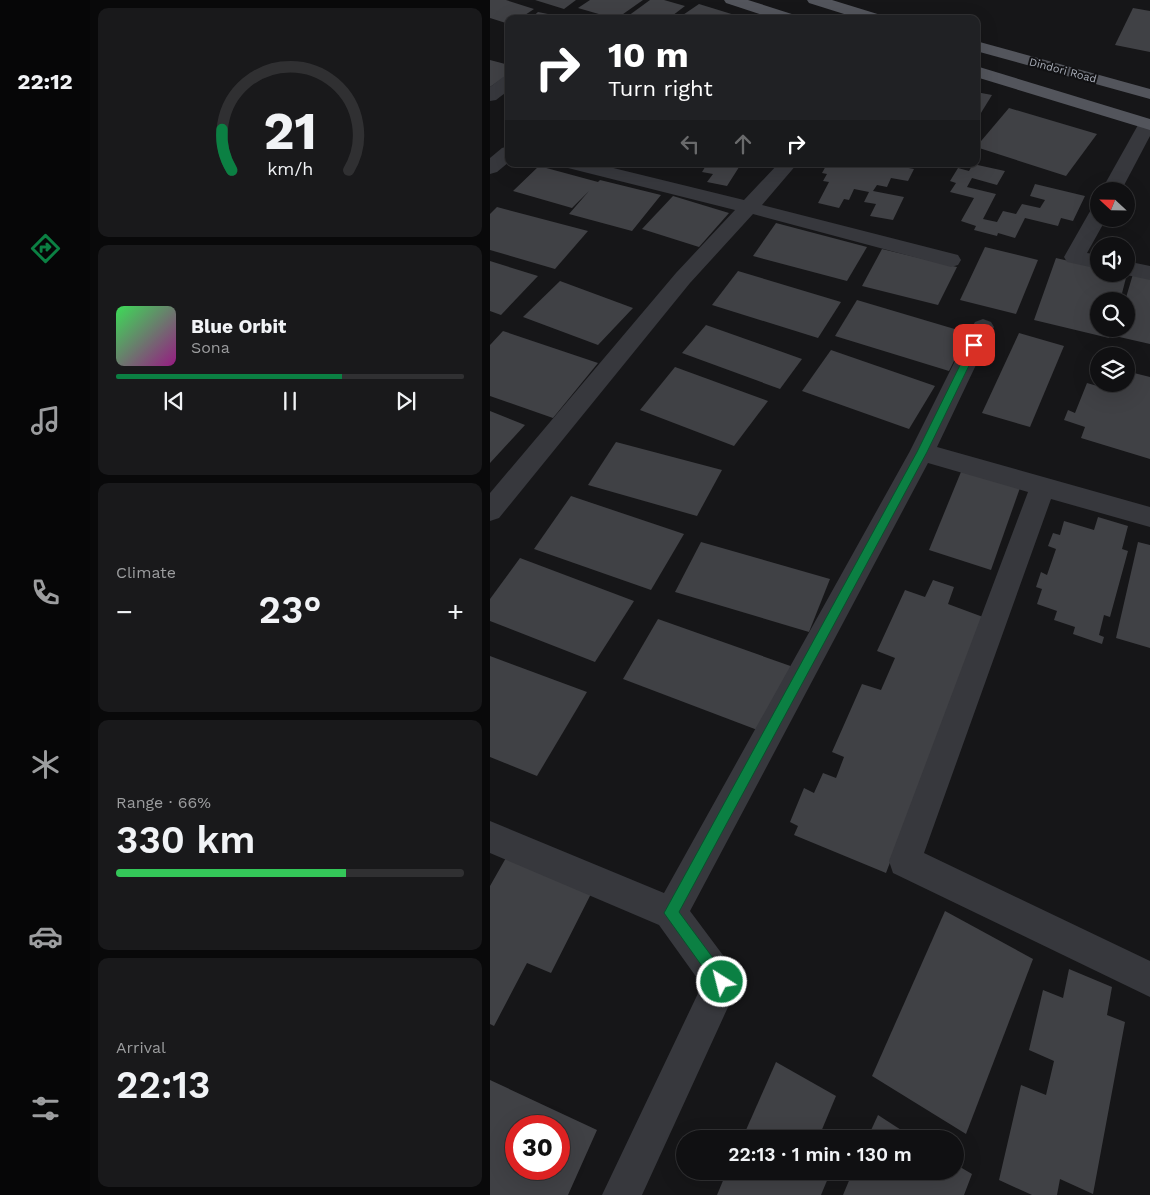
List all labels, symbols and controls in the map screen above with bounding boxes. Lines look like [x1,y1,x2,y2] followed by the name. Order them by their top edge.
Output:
[608,34,689,76] text: 10 m
[525,35,590,100] icon: right
[1028,55,1098,86] street label: Dindori Road
[17,69,73,94] text: 22:12
[608,76,713,101] text: Turn right
[263,101,317,162] text: 21
[676,130,704,158] icon: left
[729,130,757,158] icon: ahead
[782,130,810,158] icon: right
[267,158,313,179] text: km/h
[1090,182,1135,228] north arrow
[1090,182,1135,392] map controls
[28,231,63,266] icon: directions
[1090,237,1135,282] button: sound
[1090,292,1135,337] button: search
[191,315,286,338] text: Blue Orbit
[953,324,995,366] pin
[960,331,988,359] icon: arrive
[191,338,230,357] text: Sona
[1090,347,1135,392] button: layers
[160,387,188,415] icon: previous
[276,387,304,415] icon: pause
[392,387,420,415] icon: next
[28,403,63,438] icon: music
[116,563,176,582] text: Climate
[28,575,63,610] icon: phone
[258,588,322,632] text: 23°
[116,595,133,628] text: −
[447,595,464,628] text: +
[28,747,63,782] icon: climate
[116,793,211,812] text: Range · 66%
[116,818,255,862] text: 330 km
[28,919,63,954] icon: car
[695,955,747,1007] position arrow
[116,1038,166,1057] text: Arrival
[116,1063,211,1107] text: 22:13
[28,1091,63,1126] icon: filters
[505,1115,570,1180] speed limit sign: 30
[728,1143,912,1166] text: 22:13 · 1 min · 130 m

